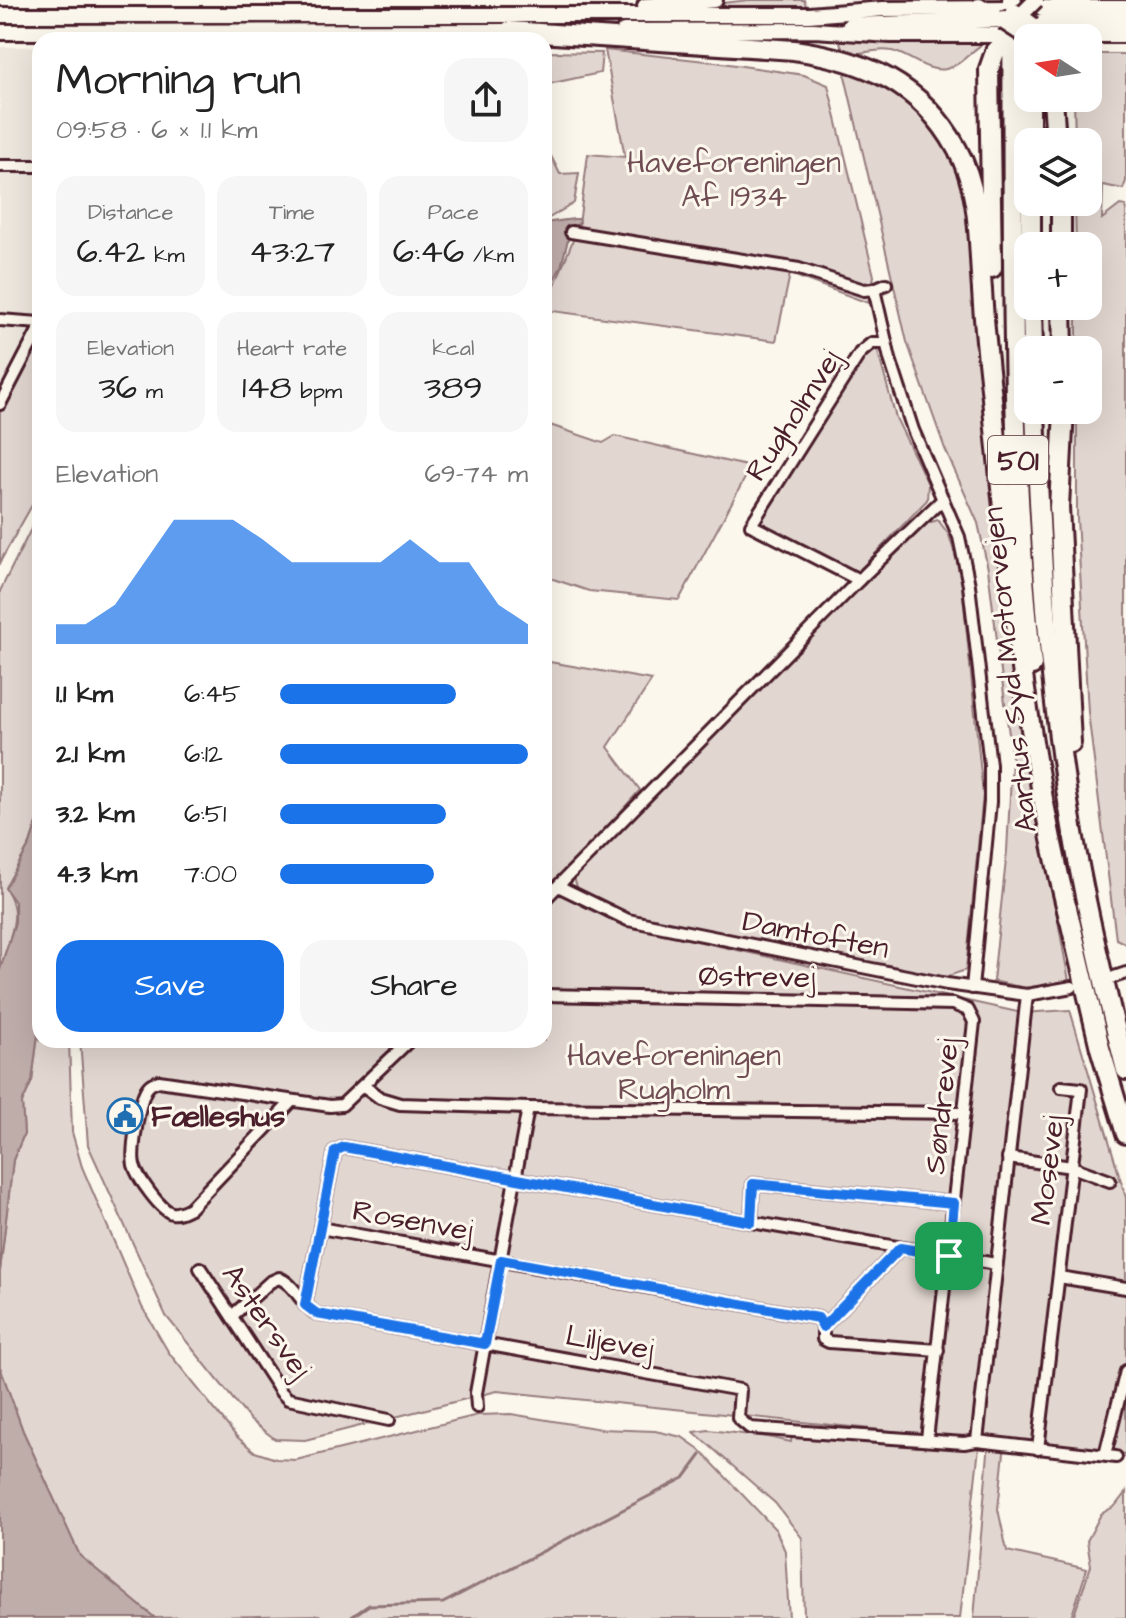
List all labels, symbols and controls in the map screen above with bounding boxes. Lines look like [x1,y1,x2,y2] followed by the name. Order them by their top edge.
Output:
[1014,24,1102,112] north arrow
[1014,24,1102,424] map controls
[56,51,301,112] text: Morning run
[444,58,528,142] button: share
[56,112,258,148] text: 09:58 · 6 × 1.1 km
[1014,128,1102,216] button: layers
[627,142,841,218] park label: Haveforeningen Af 1934
[88,197,173,228] text: Distance
[269,197,315,228] text: Time
[428,197,479,228] text: Pace
[77,228,145,276] text: 6.42
[249,228,335,276] text: 43:27
[393,228,464,276] text: 6:46
[1014,232,1102,320] button: +
[145,240,185,271] text: km
[464,240,514,271] text: /km
[87,333,174,364] text: Elevation
[237,333,347,364] text: Heart rate
[432,333,474,364] text: kcal
[1014,336,1102,424] button: −
[736,341,853,490] street label: Rugholmvej
[98,364,137,412] text: 36
[242,364,292,412] text: 148
[424,364,483,412] text: 389
[137,376,163,407] text: m
[292,376,342,407] text: bpm
[988,436,1048,484] road number: 501
[56,456,158,492] text: Elevation
[424,456,528,492] text: 69–74 m
[972,505,1049,835] street label: Aarhus Syd Motorvejen
[56,676,113,712] text: 1.1 km
[184,676,241,712] text: 6:45
[56,736,124,772] text: 2.1 km
[184,736,223,772] text: 6:12
[56,796,134,832] text: 3.2 km
[184,796,226,832] text: 6:51
[56,856,137,892] text: 4.3 km
[184,856,237,892] text: 7:00
[739,900,893,970] street label: Damtoften
[56,940,284,1032] button: Save
[300,940,528,1032] button: Share
[698,955,817,999] street label: Østrevej
[567,1035,781,1112] park label: Haveforeningen Rugholm
[914,1035,970,1176] street label: Søndrevej
[151,1096,285,1138] place label: Fælleshus
[106,1097,144,1135] public building icon: Fælleshus
[1020,1112,1076,1227] street label: Mosevej
[349,1190,477,1252] street label: Rosenvej
[915,1222,983,1290] pin
[927,1234,971,1278] icon: arrive
[211,1256,321,1388] street label: Astersvej
[562,1315,658,1371] street label: Liljevej

